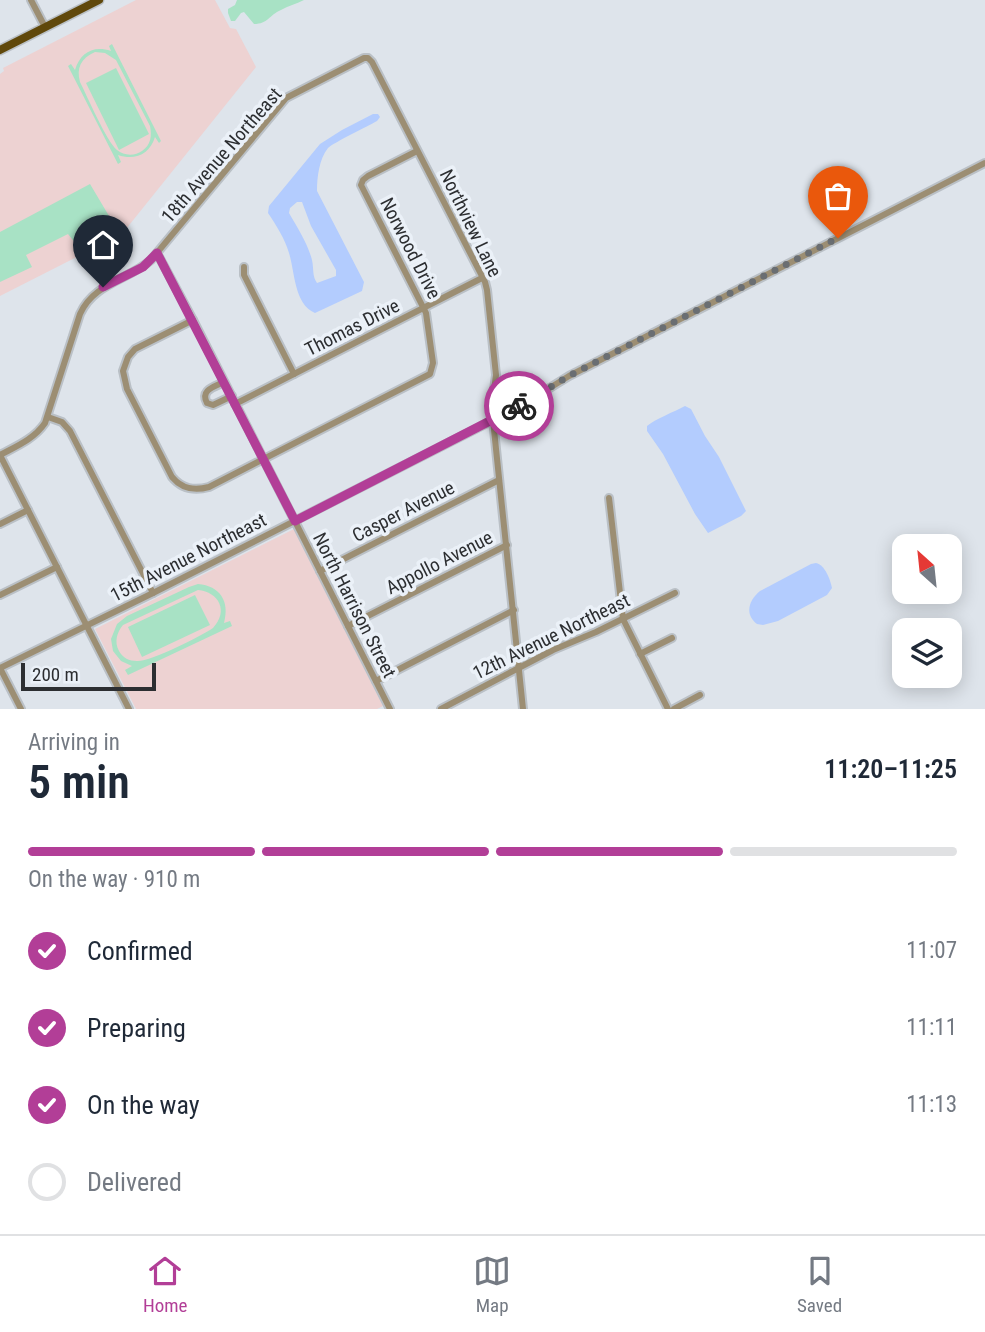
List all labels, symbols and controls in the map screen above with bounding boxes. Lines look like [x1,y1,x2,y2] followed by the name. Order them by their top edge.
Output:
[156,83,286,228] street label: 18th Avenue Northeast
[435,166,507,281] street label: Northview Lane
[808,166,868,238] pin
[819,177,857,215] icon: bag
[375,194,446,303] street label: Norwood Drive
[73,215,133,287] pin
[84,226,122,264] icon: home
[301,294,403,361] street label: Thomas Drive
[484,371,554,441] courier
[500,387,538,425] icon: bike
[348,476,458,547] street label: Casper Avenue
[107,508,270,607] street label: 15th Avenue Northeast
[382,526,496,599] street label: Appollo Avenue
[308,529,401,682] street label: North Harrison Street
[892,534,962,604] north arrow
[892,534,962,688] map controls
[469,588,633,684] street label: 12th Avenue Northeast
[892,618,962,688] button: layers
[21,660,156,692] scale bar
[32,663,79,686] text: 200 m
[28,729,120,756] text: Arriving in
[824,754,957,784] text: 11:20–11:25
[28,755,130,809] text: 5 min
[28,866,200,893] text: On the way · 910 m
[28,932,66,970] icon: check
[87,936,193,966] text: Confirmed
[906,937,957,964] text: 11:07
[28,1009,66,1047] icon: check
[87,1013,186,1043] text: Preparing
[906,1014,957,1041] text: 11:11
[28,1086,66,1124] icon: check
[87,1090,200,1120] text: On the way
[906,1091,957,1118] text: 11:13
[87,1167,182,1197] text: Delivered
[143,1252,187,1317] tab: Home
[473,1252,511,1317] tab: Map
[797,1252,842,1317] tab: Saved

